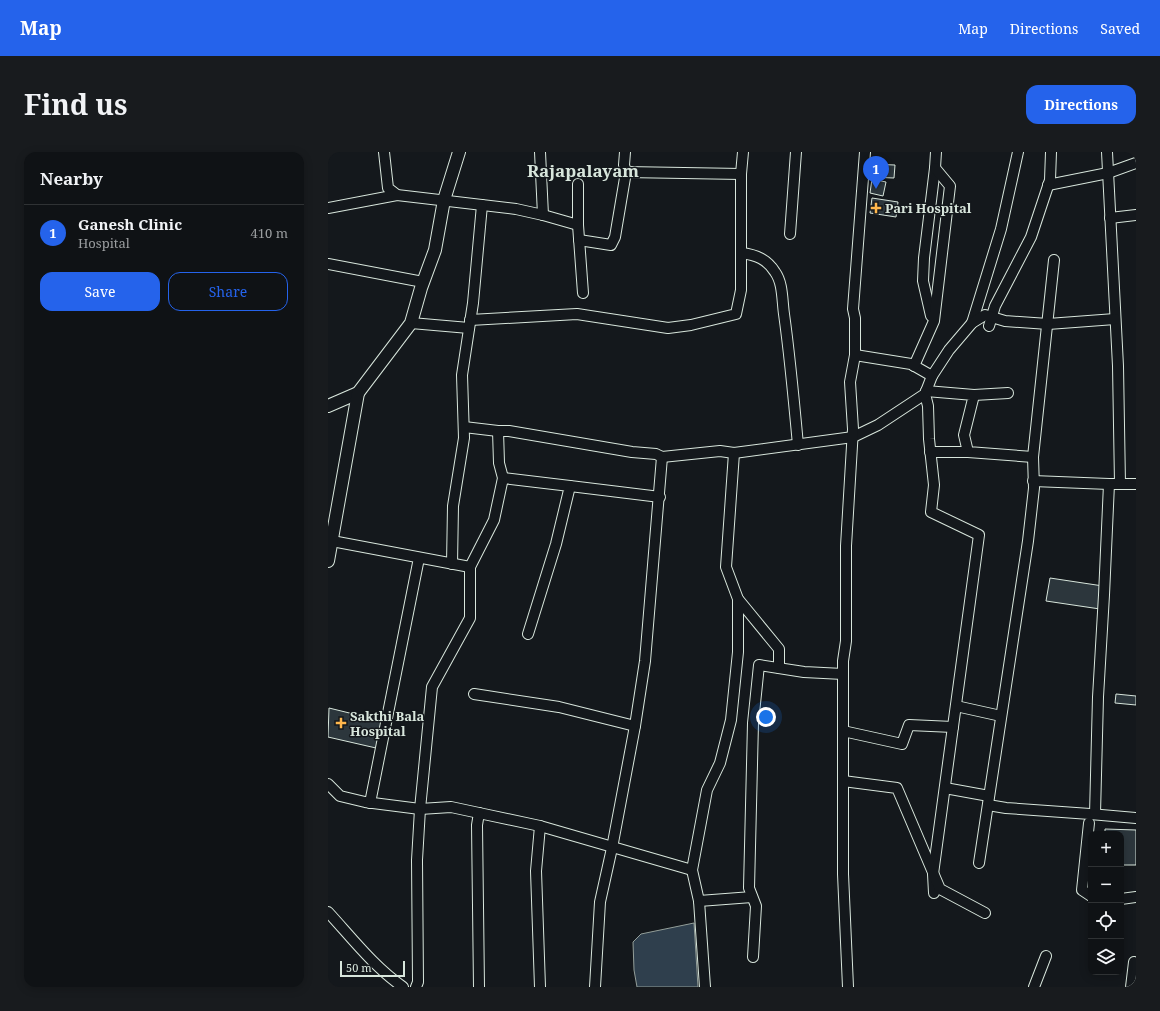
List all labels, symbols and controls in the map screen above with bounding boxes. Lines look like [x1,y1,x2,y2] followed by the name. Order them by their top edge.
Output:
[20,15,62,41] text: Map
[958,19,988,38] text: Map
[1010,19,1078,38] text: Directions
[1100,19,1140,38] text: Saved
[24,85,128,123] text: Find us
[1026,85,1136,124] button: Directions
[863,156,889,189] pin: 1
[527,159,639,182] district label: Rajapalayam
[40,167,103,190] text: Nearby
[885,199,972,217] place label: Pari Hospital
[870,202,882,214] marker: Pari Hospital
[78,214,182,234] text: Ganesh Clinic
[49,224,57,242] text: 1
[251,224,288,242] text: 410 m
[78,234,130,252] text: Hospital
[40,272,160,311] button: Save
[168,272,288,311] button: Share
[350,707,425,740] place label: Sakthi Bala Hospital
[756,707,776,727] your location
[335,717,347,729] marker: Sakthi Bala Hospital
[1088,831,1124,975] map controls
[1088,831,1124,867] button: +
[1088,867,1124,903] button: −
[1088,903,1124,939] button: locate
[1088,939,1124,975] button: layers
[340,959,405,978] scale bar
[346,960,372,975] text: 50 m

